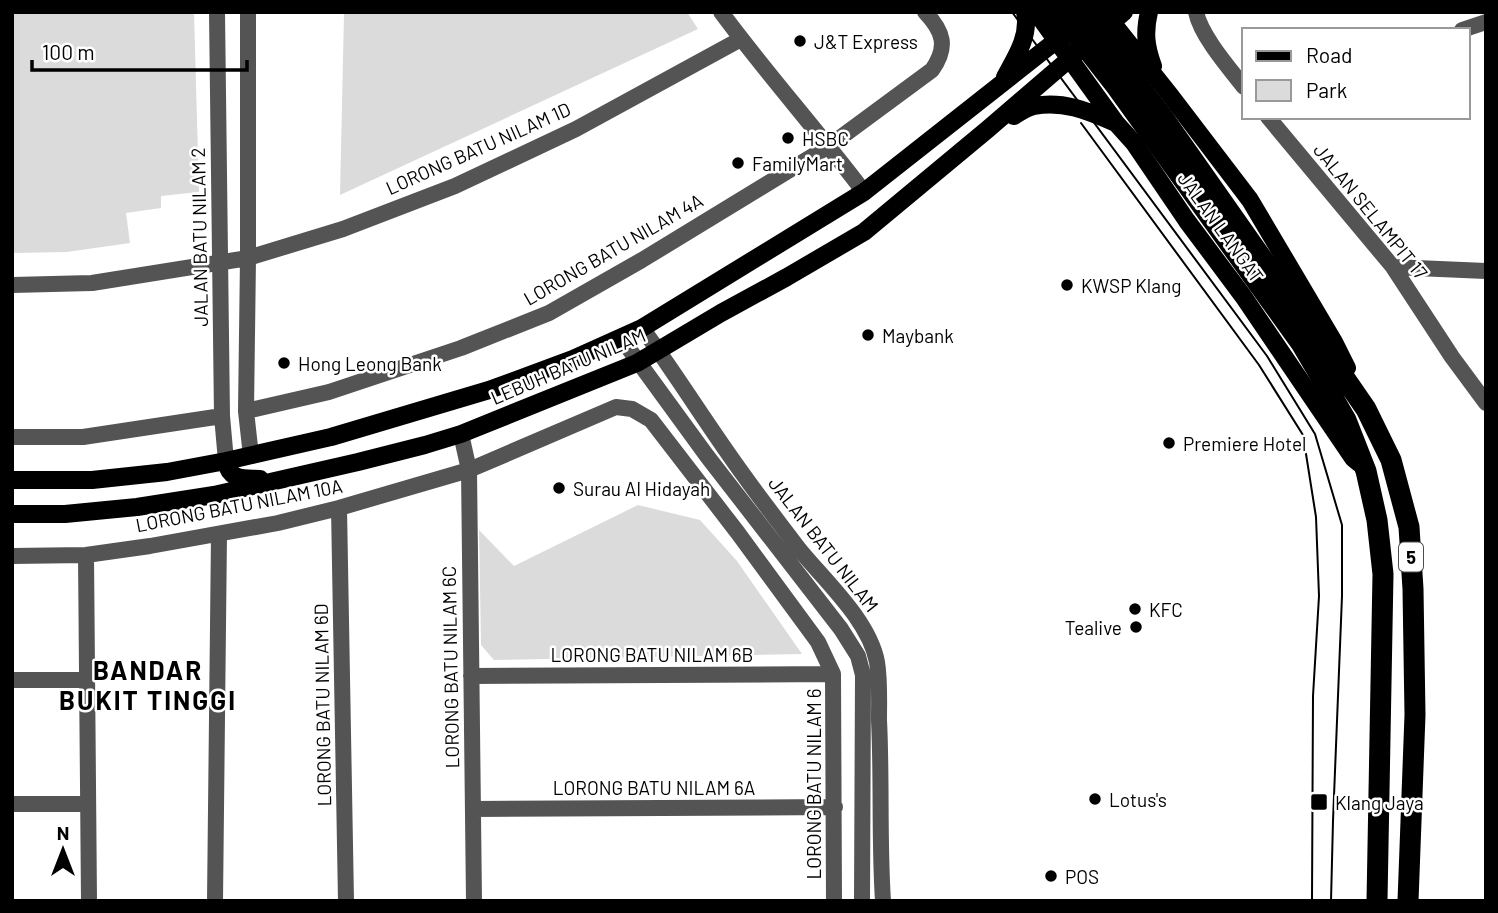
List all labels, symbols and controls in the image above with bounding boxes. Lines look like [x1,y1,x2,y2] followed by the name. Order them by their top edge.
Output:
[32,28,247,72] scale bar
[1242,28,1470,119] legend
[814,30,918,53] place label: J&T Express
[792,33,808,49] marker: J&T Express
[42,39,95,64] text: 100 m
[1306,42,1352,67] text: Road
[1306,77,1347,102] text: Park
[382,97,574,199] street label: LORONG BATU NILAM 1D
[802,127,849,150] place label: HSBC
[780,130,796,146] marker: HSBC
[1309,139,1433,283] street label: JALAN SELAMPIT 17
[186,147,212,327] street label: JALAN BATU NILAM 2
[752,152,843,175] place label: FamilyMart
[730,155,746,171] marker: FamilyMart
[1173,167,1269,287] street label: JALAN LANGAT
[519,188,707,310] street label: LORONG BATU NILAM 4A
[1081,274,1181,297] place label: KWSP Klang
[1059,277,1075,293] marker: KWSP Klang
[487,323,649,409] street label: LEBUH BATU NILAM
[882,324,954,347] place label: Maybank
[860,327,876,343] marker: Maybank
[298,352,442,375] place label: Hong Leong Bank
[276,355,292,371] marker: Hong Leong Bank
[1183,432,1306,455] place label: Premiere Hotel
[1161,435,1177,451] marker: Premiere Hotel
[764,472,884,616] street label: JALAN BATU NILAM
[134,474,344,536] street label: LORONG BATU NILAM 10A
[573,477,710,500] place label: Surau Al Hidayah
[551,480,567,496] marker: Surau Al Hidayah
[1399,542,1423,572] road number: 5
[437,566,463,768] street label: LORONG BATU NILAM 6C
[1149,598,1183,621] place label: KFC
[1127,601,1143,617] marker: KFC
[309,603,335,807] street label: LORONG BATU NILAM 6D
[1065,616,1122,639] place label: Tealive
[1128,619,1144,635] marker: Tealive
[551,643,753,666] street label: LORONG BATU NILAM 6B
[59,654,237,715] district label: BANDAR BUKIT TINGGI
[802,688,825,880] street label: LORONG BATU NILAM 6
[553,776,755,799] street label: LORONG BATU NILAM 6A
[1109,788,1167,811] place label: Lotus's
[1087,791,1103,807] marker: Lotus's
[1335,791,1424,814] place label: Klang Jaya
[1309,792,1329,812] marker: Klang Jaya
[28,815,98,885] north arrow
[57,821,69,844] text: N
[1065,865,1099,888] place label: POS
[1043,868,1059,884] marker: POS

